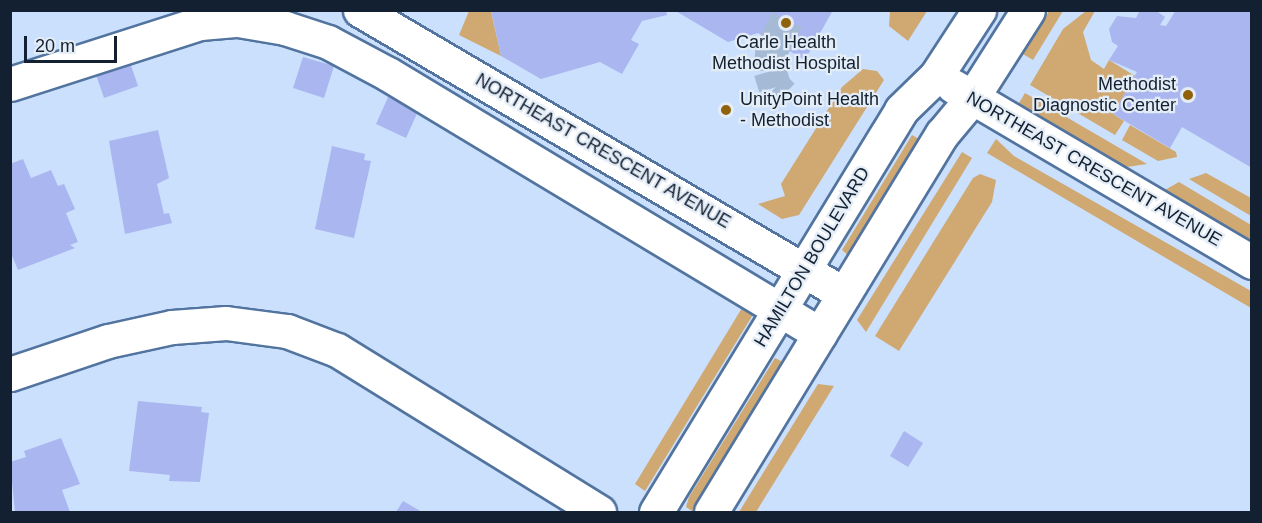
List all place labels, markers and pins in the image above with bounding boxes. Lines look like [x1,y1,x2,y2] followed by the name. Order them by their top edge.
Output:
[779,16,793,30] marker: Carle Health Methodist Hospital
[712,32,860,74] place label: Carle Health Methodist Hospital
[1033,74,1176,116] place label: Methodist Diagnostic Center
[1181,88,1195,102] marker: Methodist Diagnostic Center
[740,89,879,132] place label: UnityPoint Health - Methodist
[717,101,735,119] marker: UnityPoint Health - Methodist

